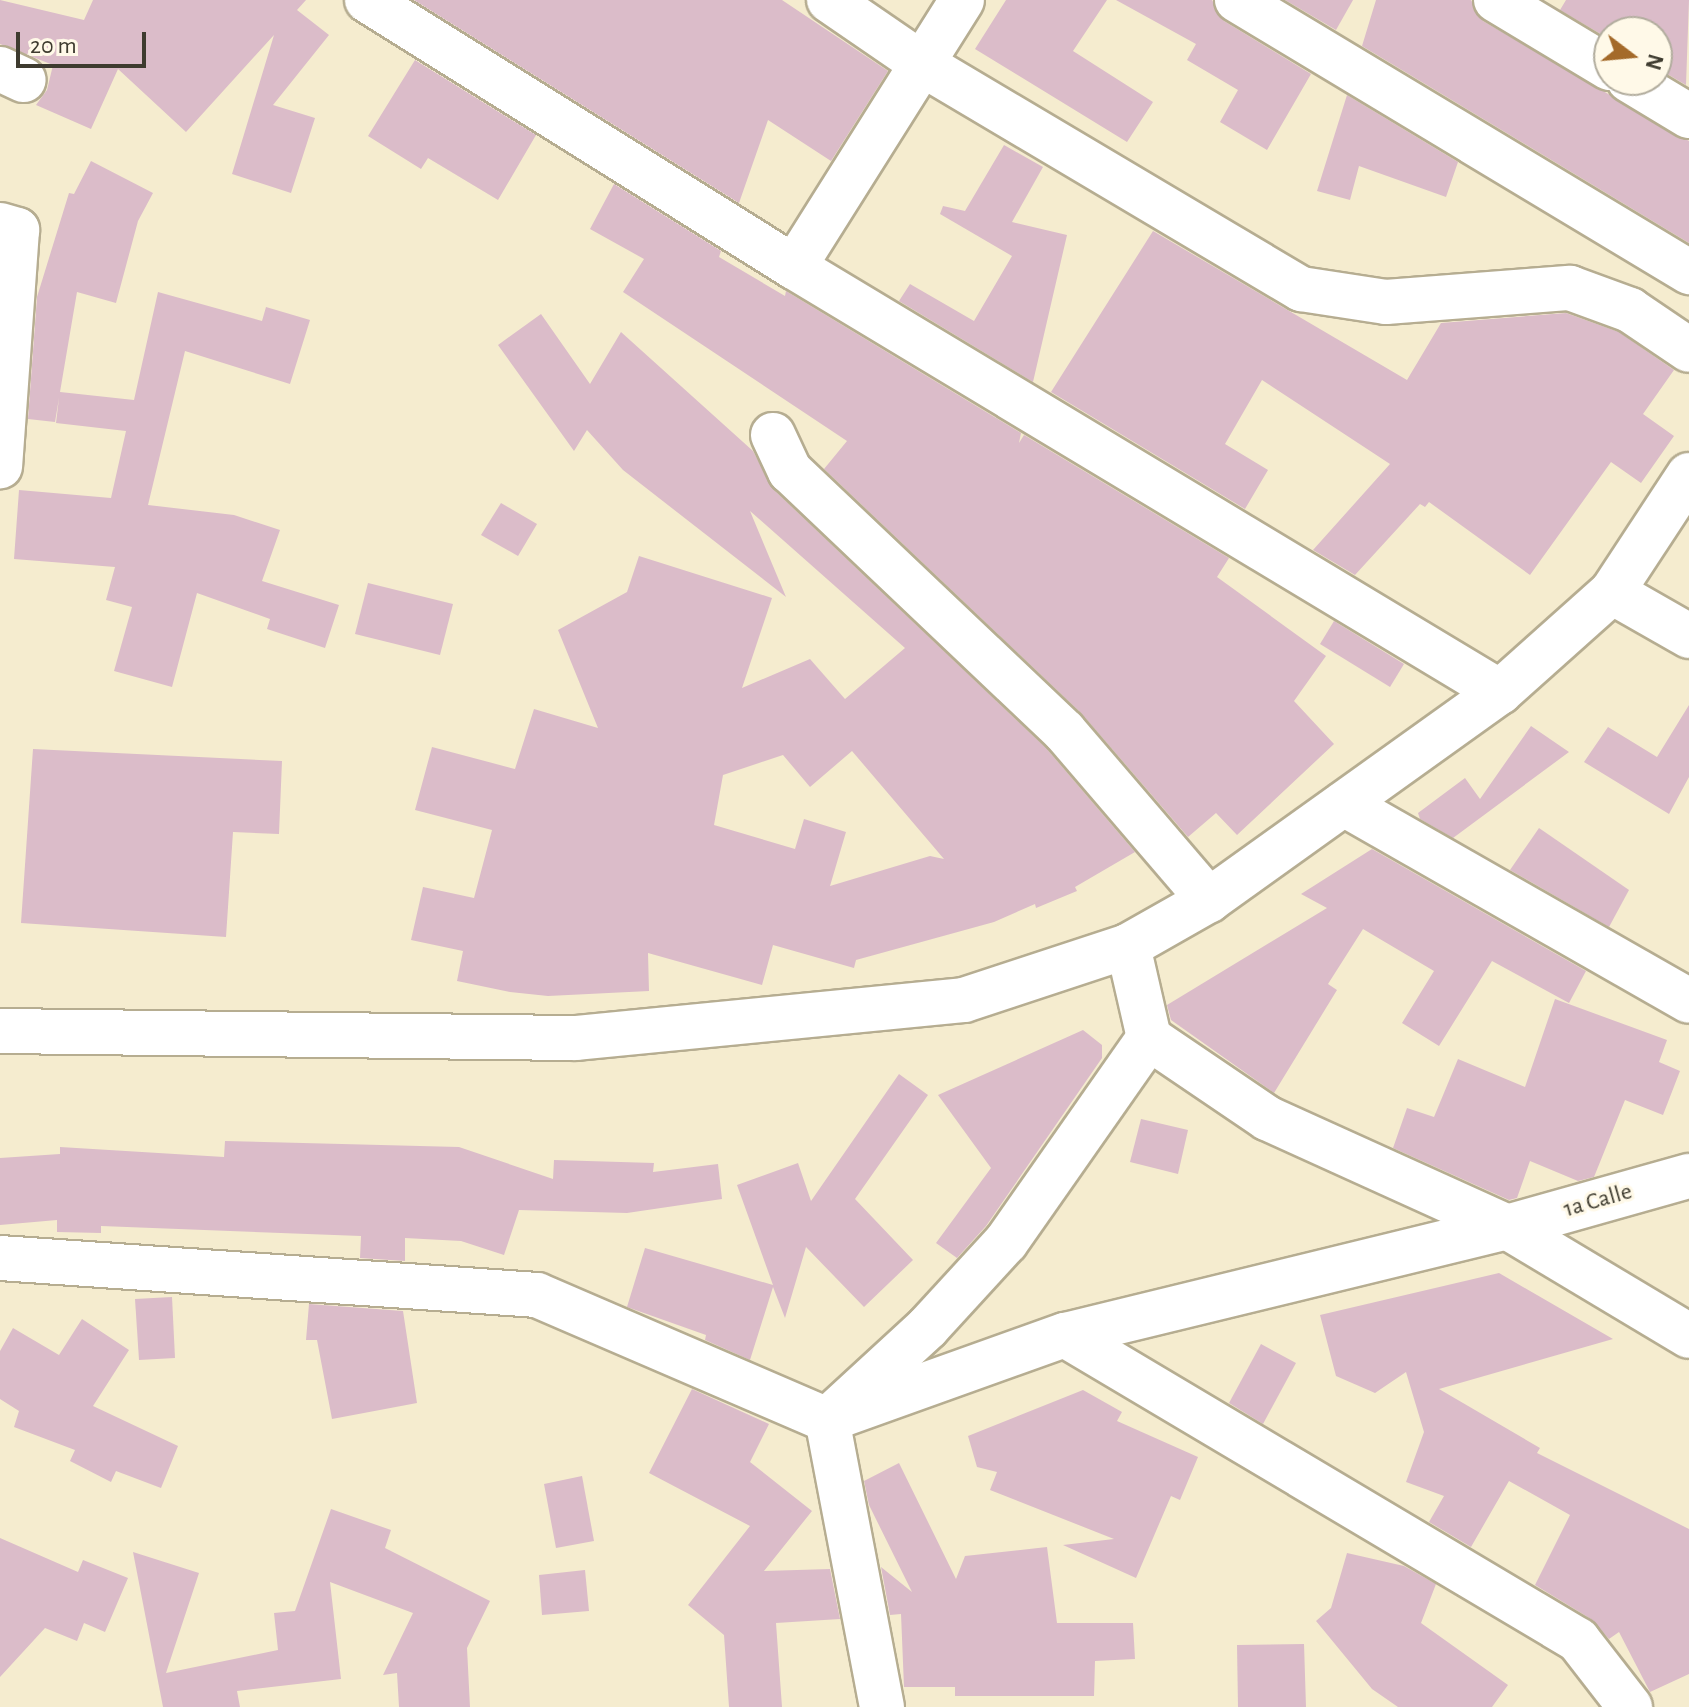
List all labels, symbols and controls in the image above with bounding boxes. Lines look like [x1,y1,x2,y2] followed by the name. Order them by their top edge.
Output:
[20,16,150,66] scale bar
[1593,16,1673,96] north arrow
[30,34,77,58] text: 20 m
[1641,52,1667,72] text: N
[1560,1178,1636,1224] street label: 1a Calle

